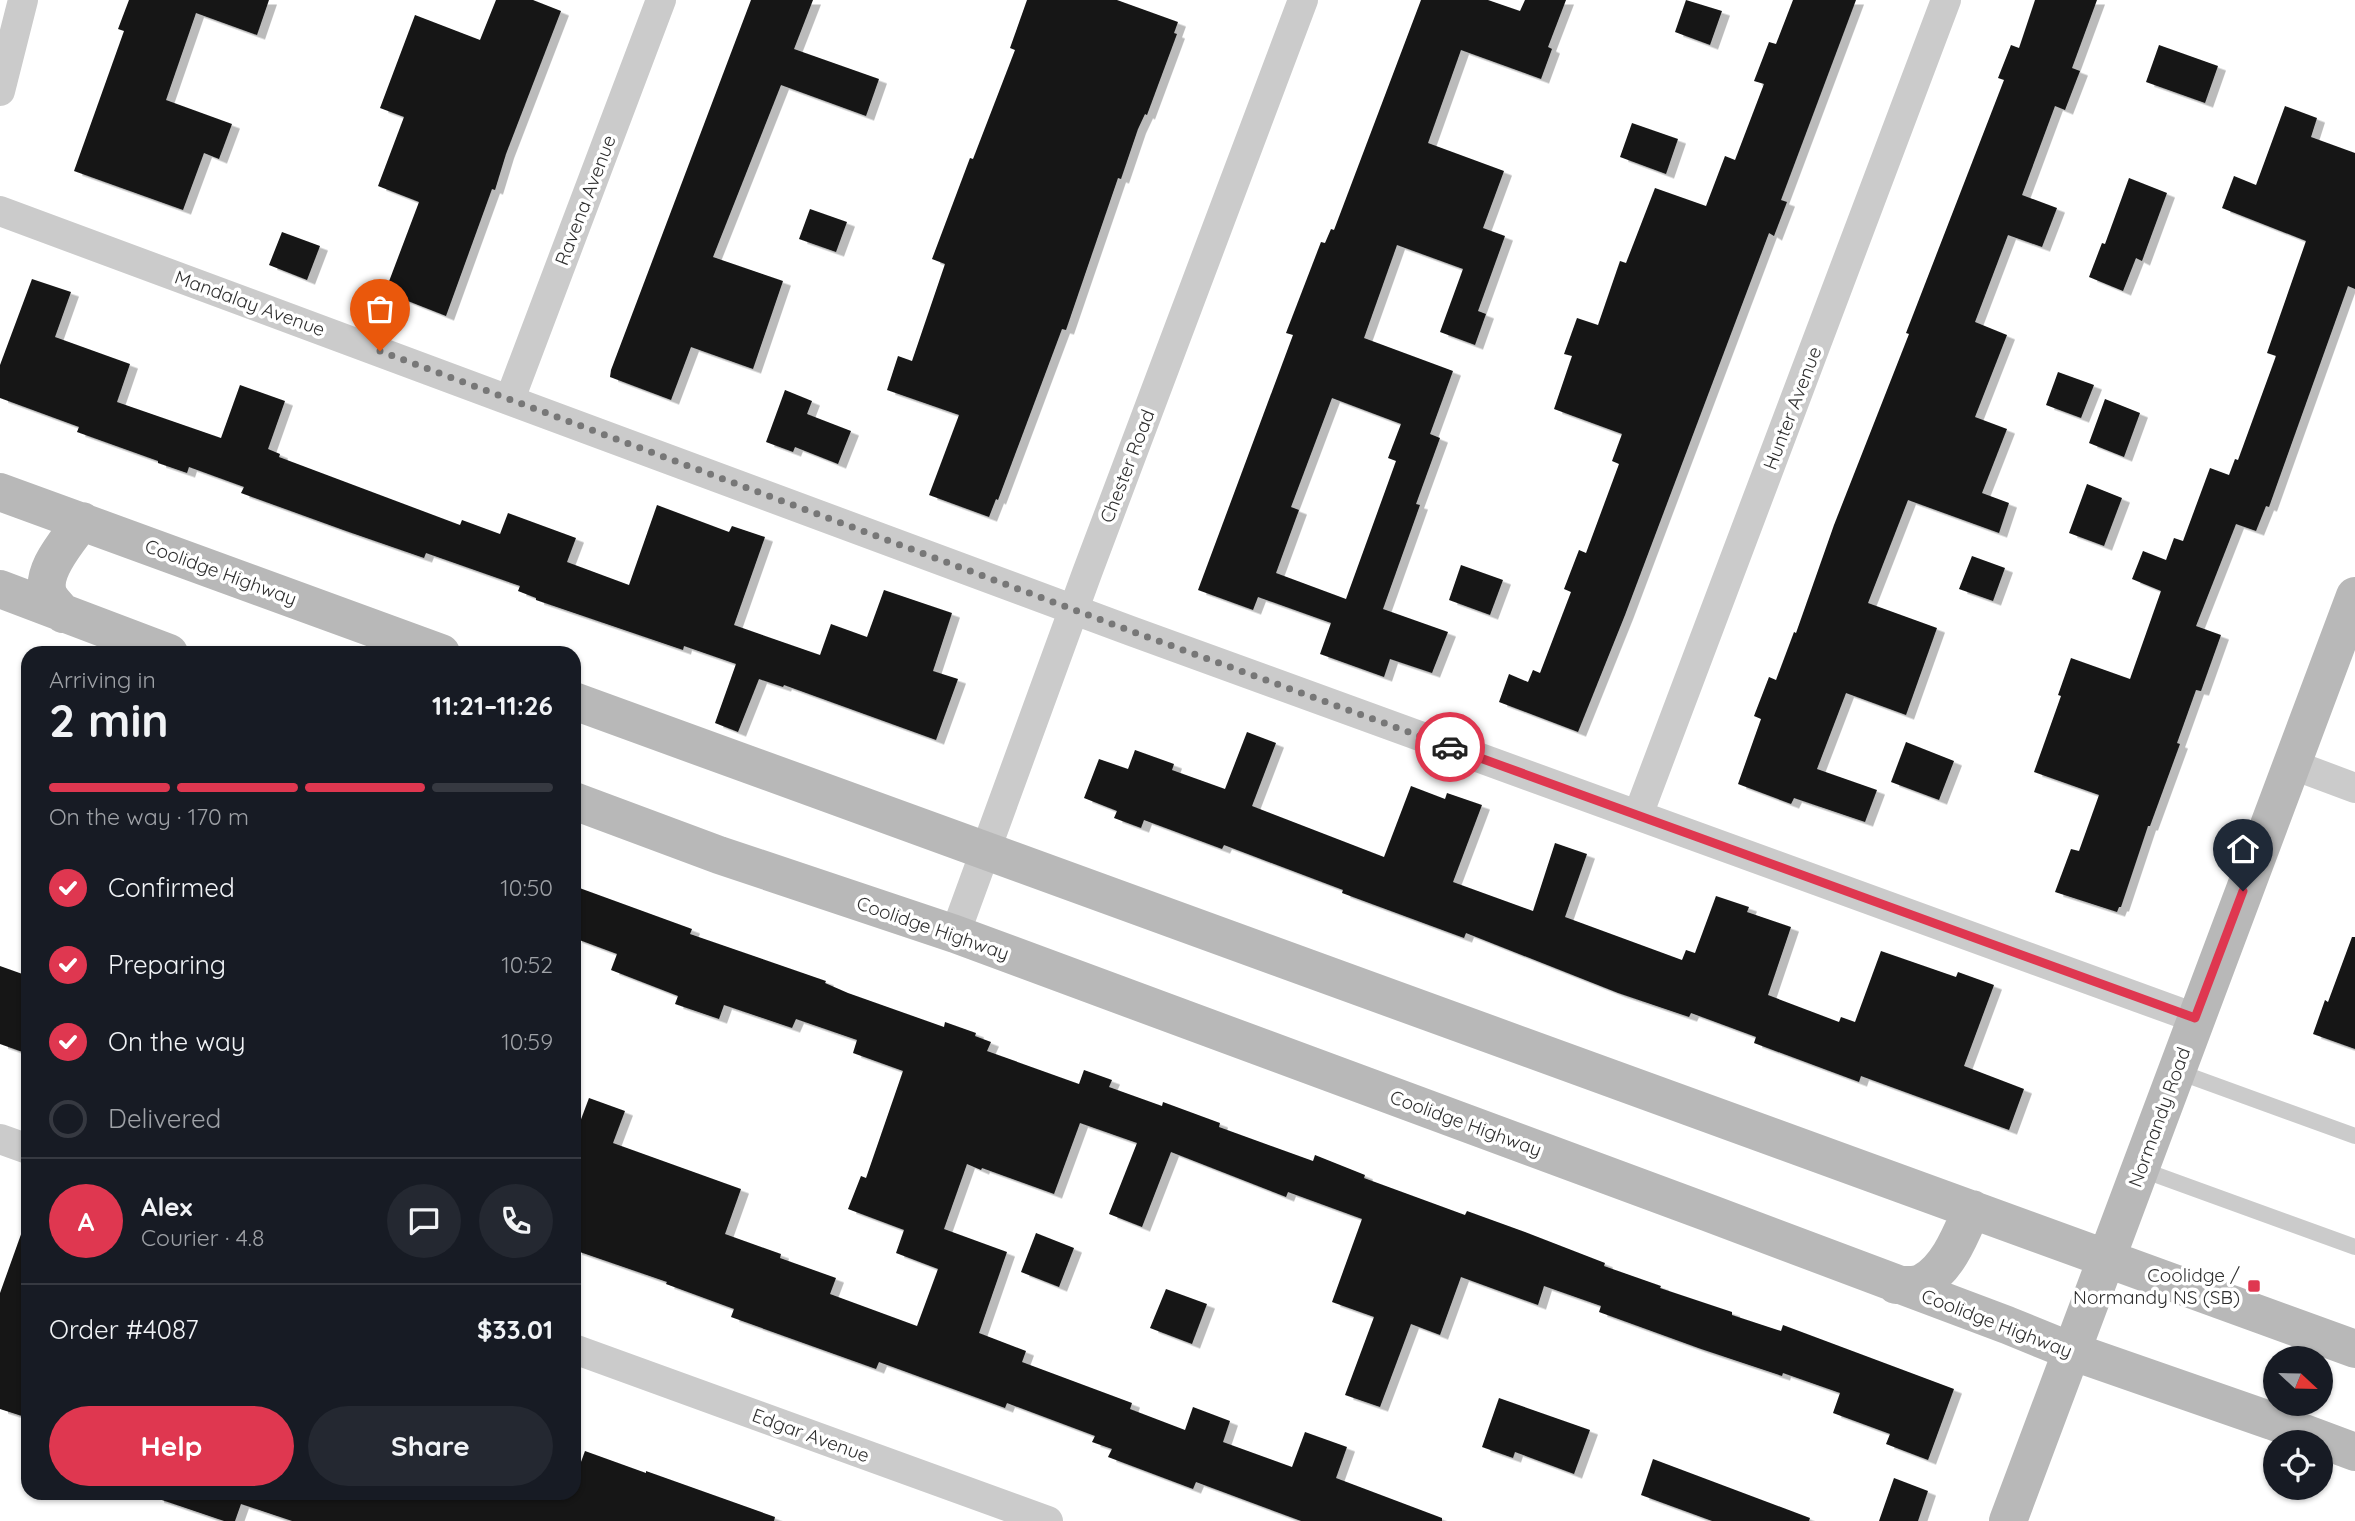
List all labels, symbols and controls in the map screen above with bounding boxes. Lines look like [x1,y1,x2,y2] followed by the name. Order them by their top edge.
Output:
[549,132,621,268] street label: Ravena Avenue
[172,265,328,341] street label: Mandalay Avenue
[350,279,410,351] pin
[361,290,399,328] icon: bag
[1757,343,1827,473] street label: Hunter Avenue
[1094,406,1160,526] street label: Chester Road
[142,533,300,611] street label: Coolidge Highway
[49,665,156,694] text: Arriving in
[432,689,553,722] text: 11:21–11:26
[49,691,169,749] text: 2 min
[1415,712,1485,782] courier
[1431,728,1469,766] icon: car
[49,802,249,831] text: On the way · 170 m
[2213,819,2273,891] pin
[2224,830,2262,868] icon: home
[49,869,87,907] icon: check
[108,871,235,904] text: Confirmed
[500,873,553,902] text: 10:50
[854,891,1012,965] street label: Coolidge Highway
[49,946,87,984] icon: check
[108,948,226,981] text: Preparing
[501,950,553,979] text: 10:52
[49,1023,87,1061] icon: check
[108,1025,246,1058] text: On the way
[501,1027,553,1056] text: 10:59
[2123,1044,2195,1190] street label: Normandy Road
[1387,1084,1545,1162] street label: Coolidge Highway
[108,1102,221,1135] text: Delivered
[387,1184,461,1258] button: chat
[479,1184,553,1258] button: phone
[141,1190,192,1223] text: Alex
[78,1205,94,1238] text: A
[141,1223,264,1252] text: Courier · 4.8
[2073,1263,2240,1309] place label: Coolidge / Normandy NS (SB)
[2246,1278,2262,1294] marker: Coolidge / Normandy NS (SB)
[1918,1283,2076,1363] street label: Coolidge Highway
[49,1313,199,1346] text: Order #4087
[477,1313,553,1346] text: $33.01
[2263,1346,2333,1416] north arrow
[2263,1346,2333,1500] map controls
[749,1403,873,1467] street label: Edgar Avenue
[49,1406,294,1486] button: Help
[308,1406,553,1486] button: Share
[2263,1430,2333,1500] button: locate

